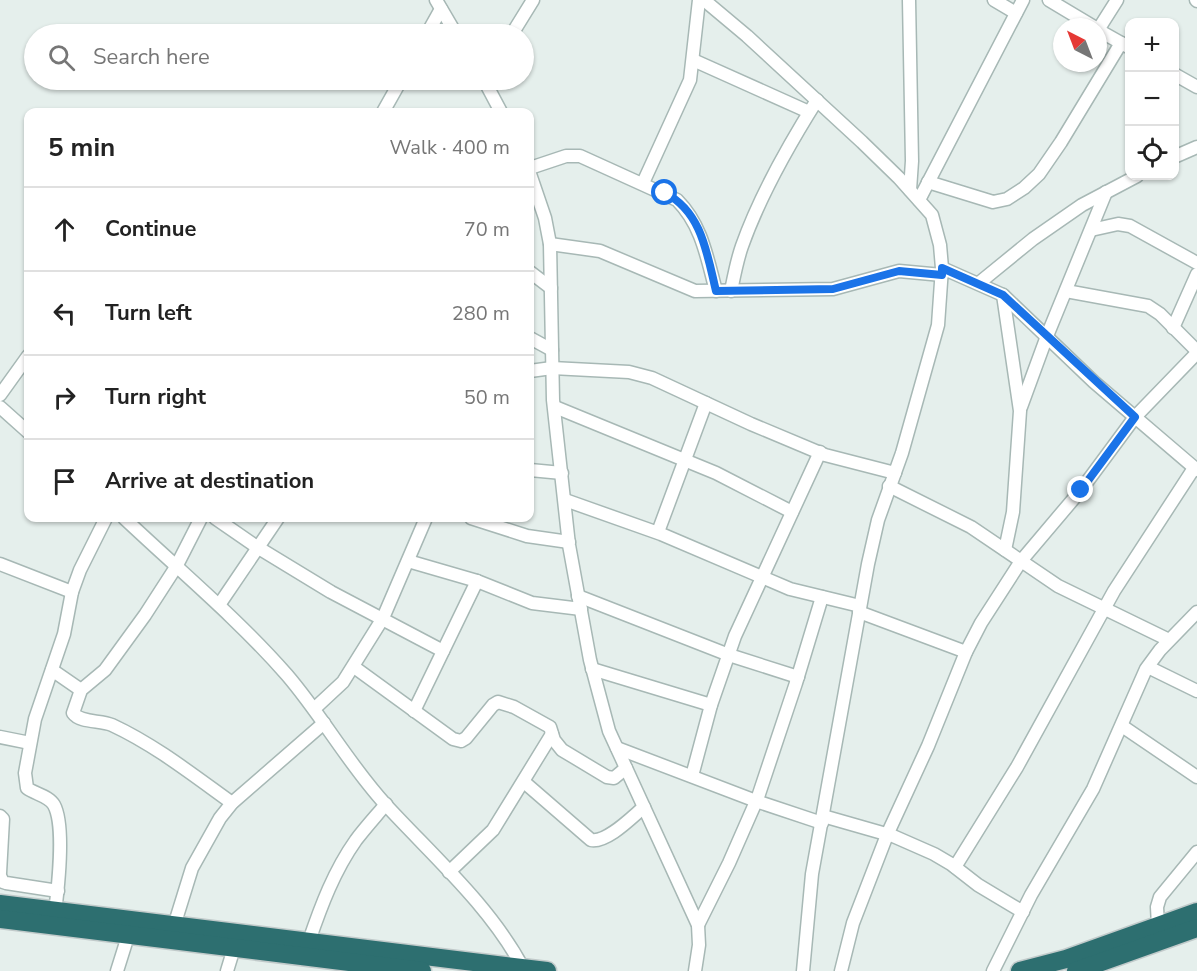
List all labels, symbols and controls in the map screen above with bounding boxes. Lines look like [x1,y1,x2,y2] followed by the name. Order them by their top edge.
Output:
[1053,18,1107,72] north arrow
[1125,18,1179,180] map controls
[1125,18,1179,72] button: +
[24,24,534,90] search box
[45,41,78,74] icon: search
[93,42,210,72] text: Search here
[1125,72,1179,126] button: −
[1125,126,1179,180] button: locate
[48,130,115,165] text: 5 min
[390,134,510,161] text: Walk · 400 m
[651,179,677,205] route start
[48,213,81,246] icon: ahead
[105,214,196,244] text: Continue
[464,216,510,243] text: 70 m
[48,297,81,330] icon: left
[105,298,192,328] text: Turn left
[452,300,510,327] text: 280 m
[48,381,81,414] icon: right
[105,382,206,412] text: Turn right
[464,384,510,411] text: 50 m
[48,465,81,498] icon: arrive
[105,466,314,496] text: Arrive at destination
[1067,476,1093,502] route end

